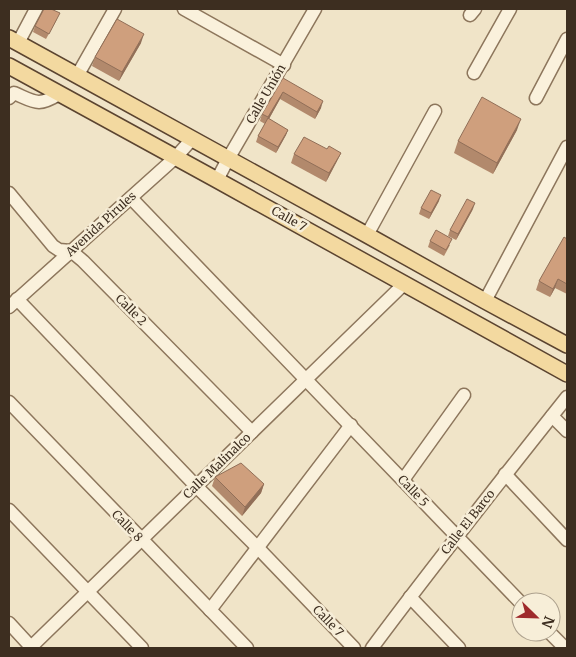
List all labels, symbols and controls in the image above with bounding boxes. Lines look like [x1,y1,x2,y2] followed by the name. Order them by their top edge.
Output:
[242,61,289,126] street label: Calle Unión
[62,188,139,260] street label: Avenida Pirules
[269,203,310,234] street label: Calle 7
[113,291,150,328] street label: Calle 2
[180,430,254,502] street label: Calle Malinalco
[395,472,432,510] street label: Calle 5
[438,486,498,557] street label: Calle El Barco
[109,507,146,545] street label: Calle 8
[511,592,561,642] north arrow
[310,602,347,640] street label: Calle 7
[538,613,558,631] text: N

